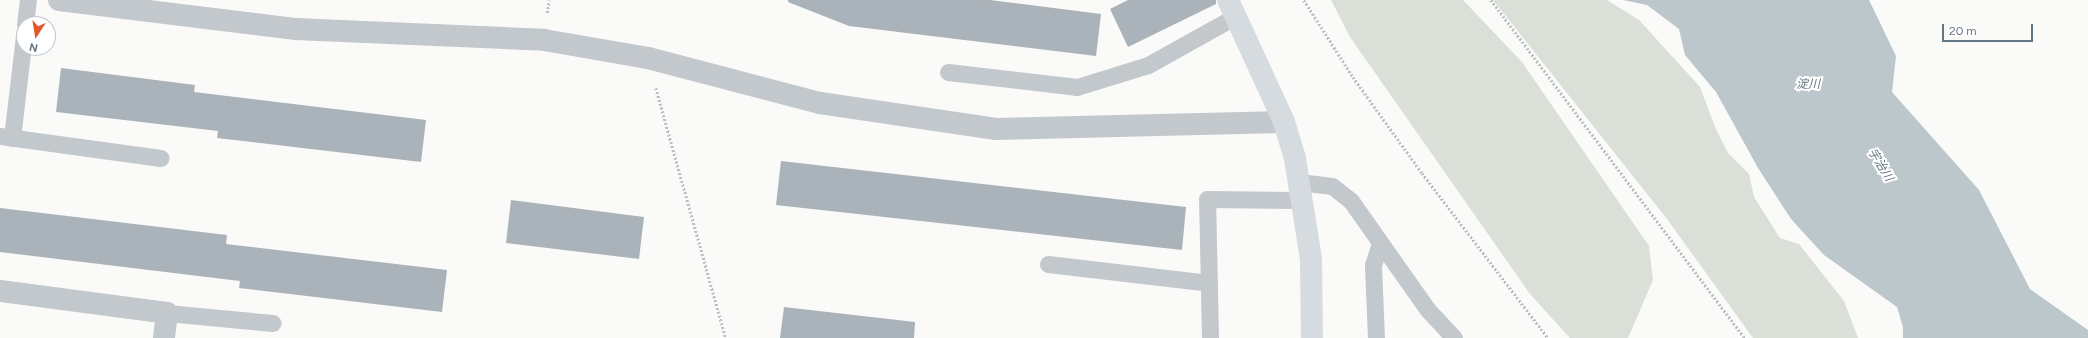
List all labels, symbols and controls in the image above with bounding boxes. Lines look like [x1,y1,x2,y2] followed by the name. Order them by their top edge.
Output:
[16,16,56,56] north arrow
[1944,16,2035,42] scale bar
[1949,24,1977,38] text: 20 m
[28,40,39,54] text: N
[1796,78,1820,92] water label: 淀川
[1865,146,1895,184] water label: 宇治川

